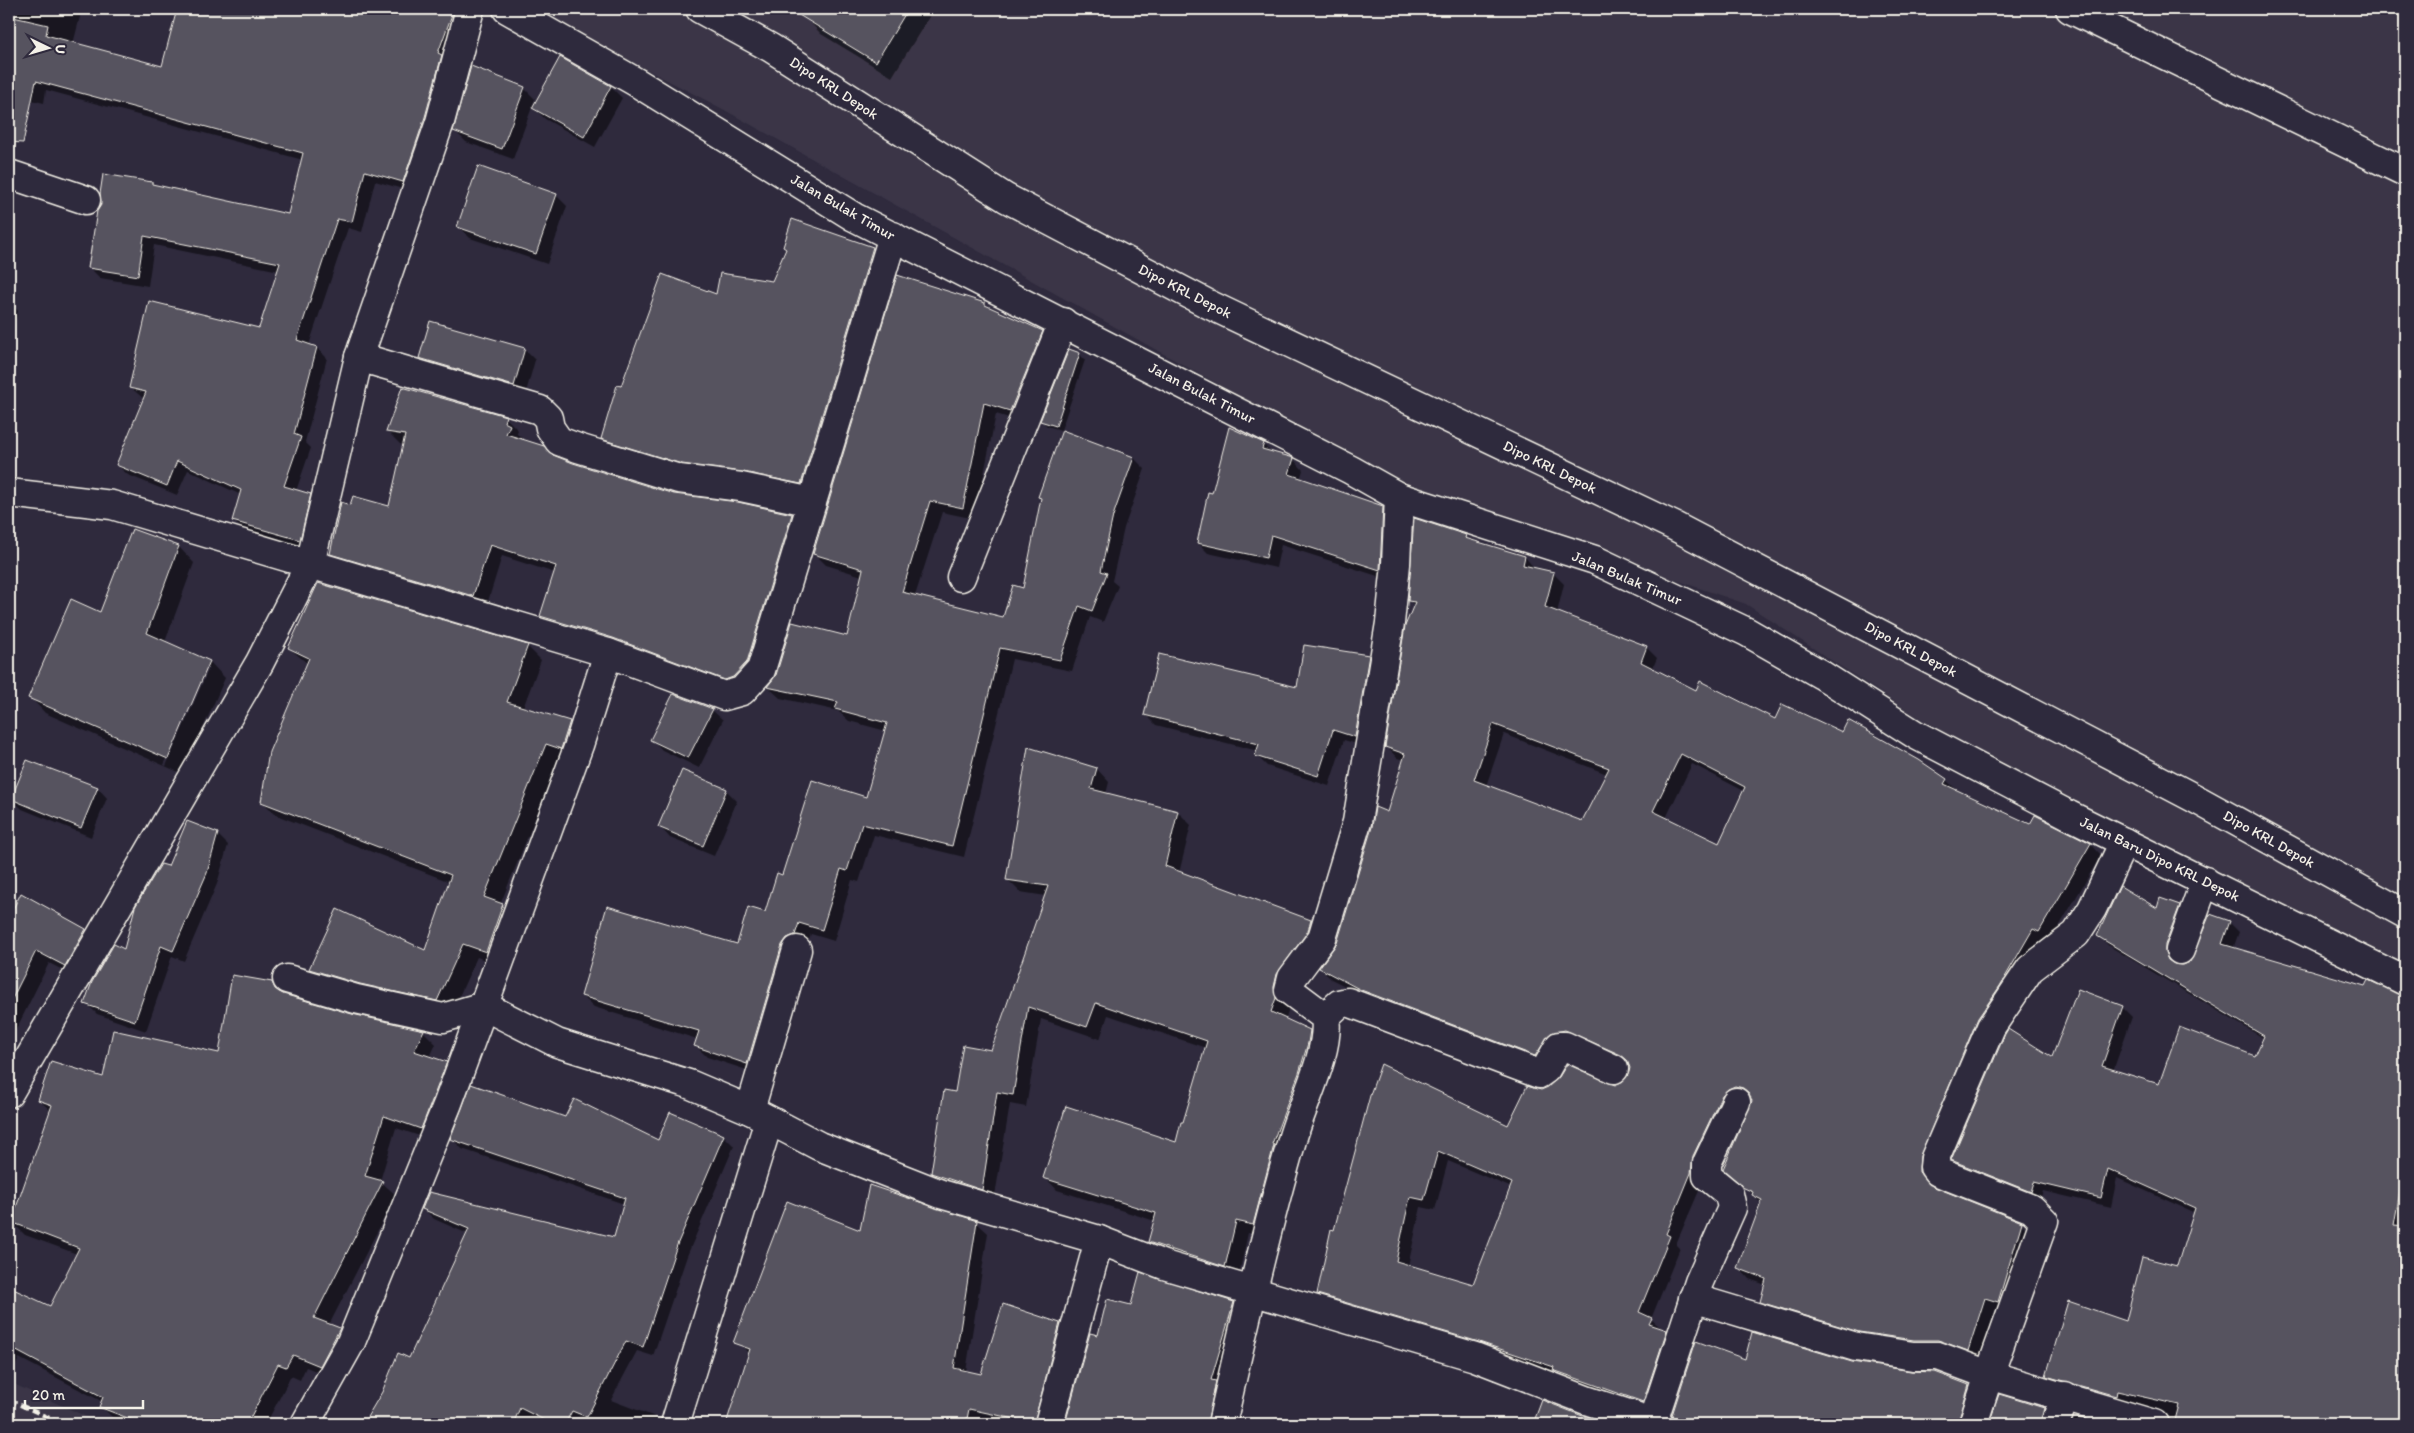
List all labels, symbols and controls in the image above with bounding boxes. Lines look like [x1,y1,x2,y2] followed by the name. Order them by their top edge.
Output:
[22,22,72,72] north arrow
[52,44,69,54] text: U
[786,53,882,124] street label: Dipo KRL Depok
[788,170,898,244] street label: Jalan Bulak Timur
[1135,260,1235,322] street label: Dipo KRL Depok
[1146,358,1258,428] street label: Jalan Bulak Timur
[1500,437,1600,498] street label: Dipo KRL Depok
[1569,547,1685,609] street label: Jalan Bulak Timur
[1862,617,1961,681] street label: Dipo KRL Depok
[2220,806,2318,872] street label: Dipo KRL Depok
[2077,812,2243,906] street label: Jalan Baru Dipo KRL Depok
[25,1378,142,1410] scale bar
[32,1386,66,1404] text: 20 m

